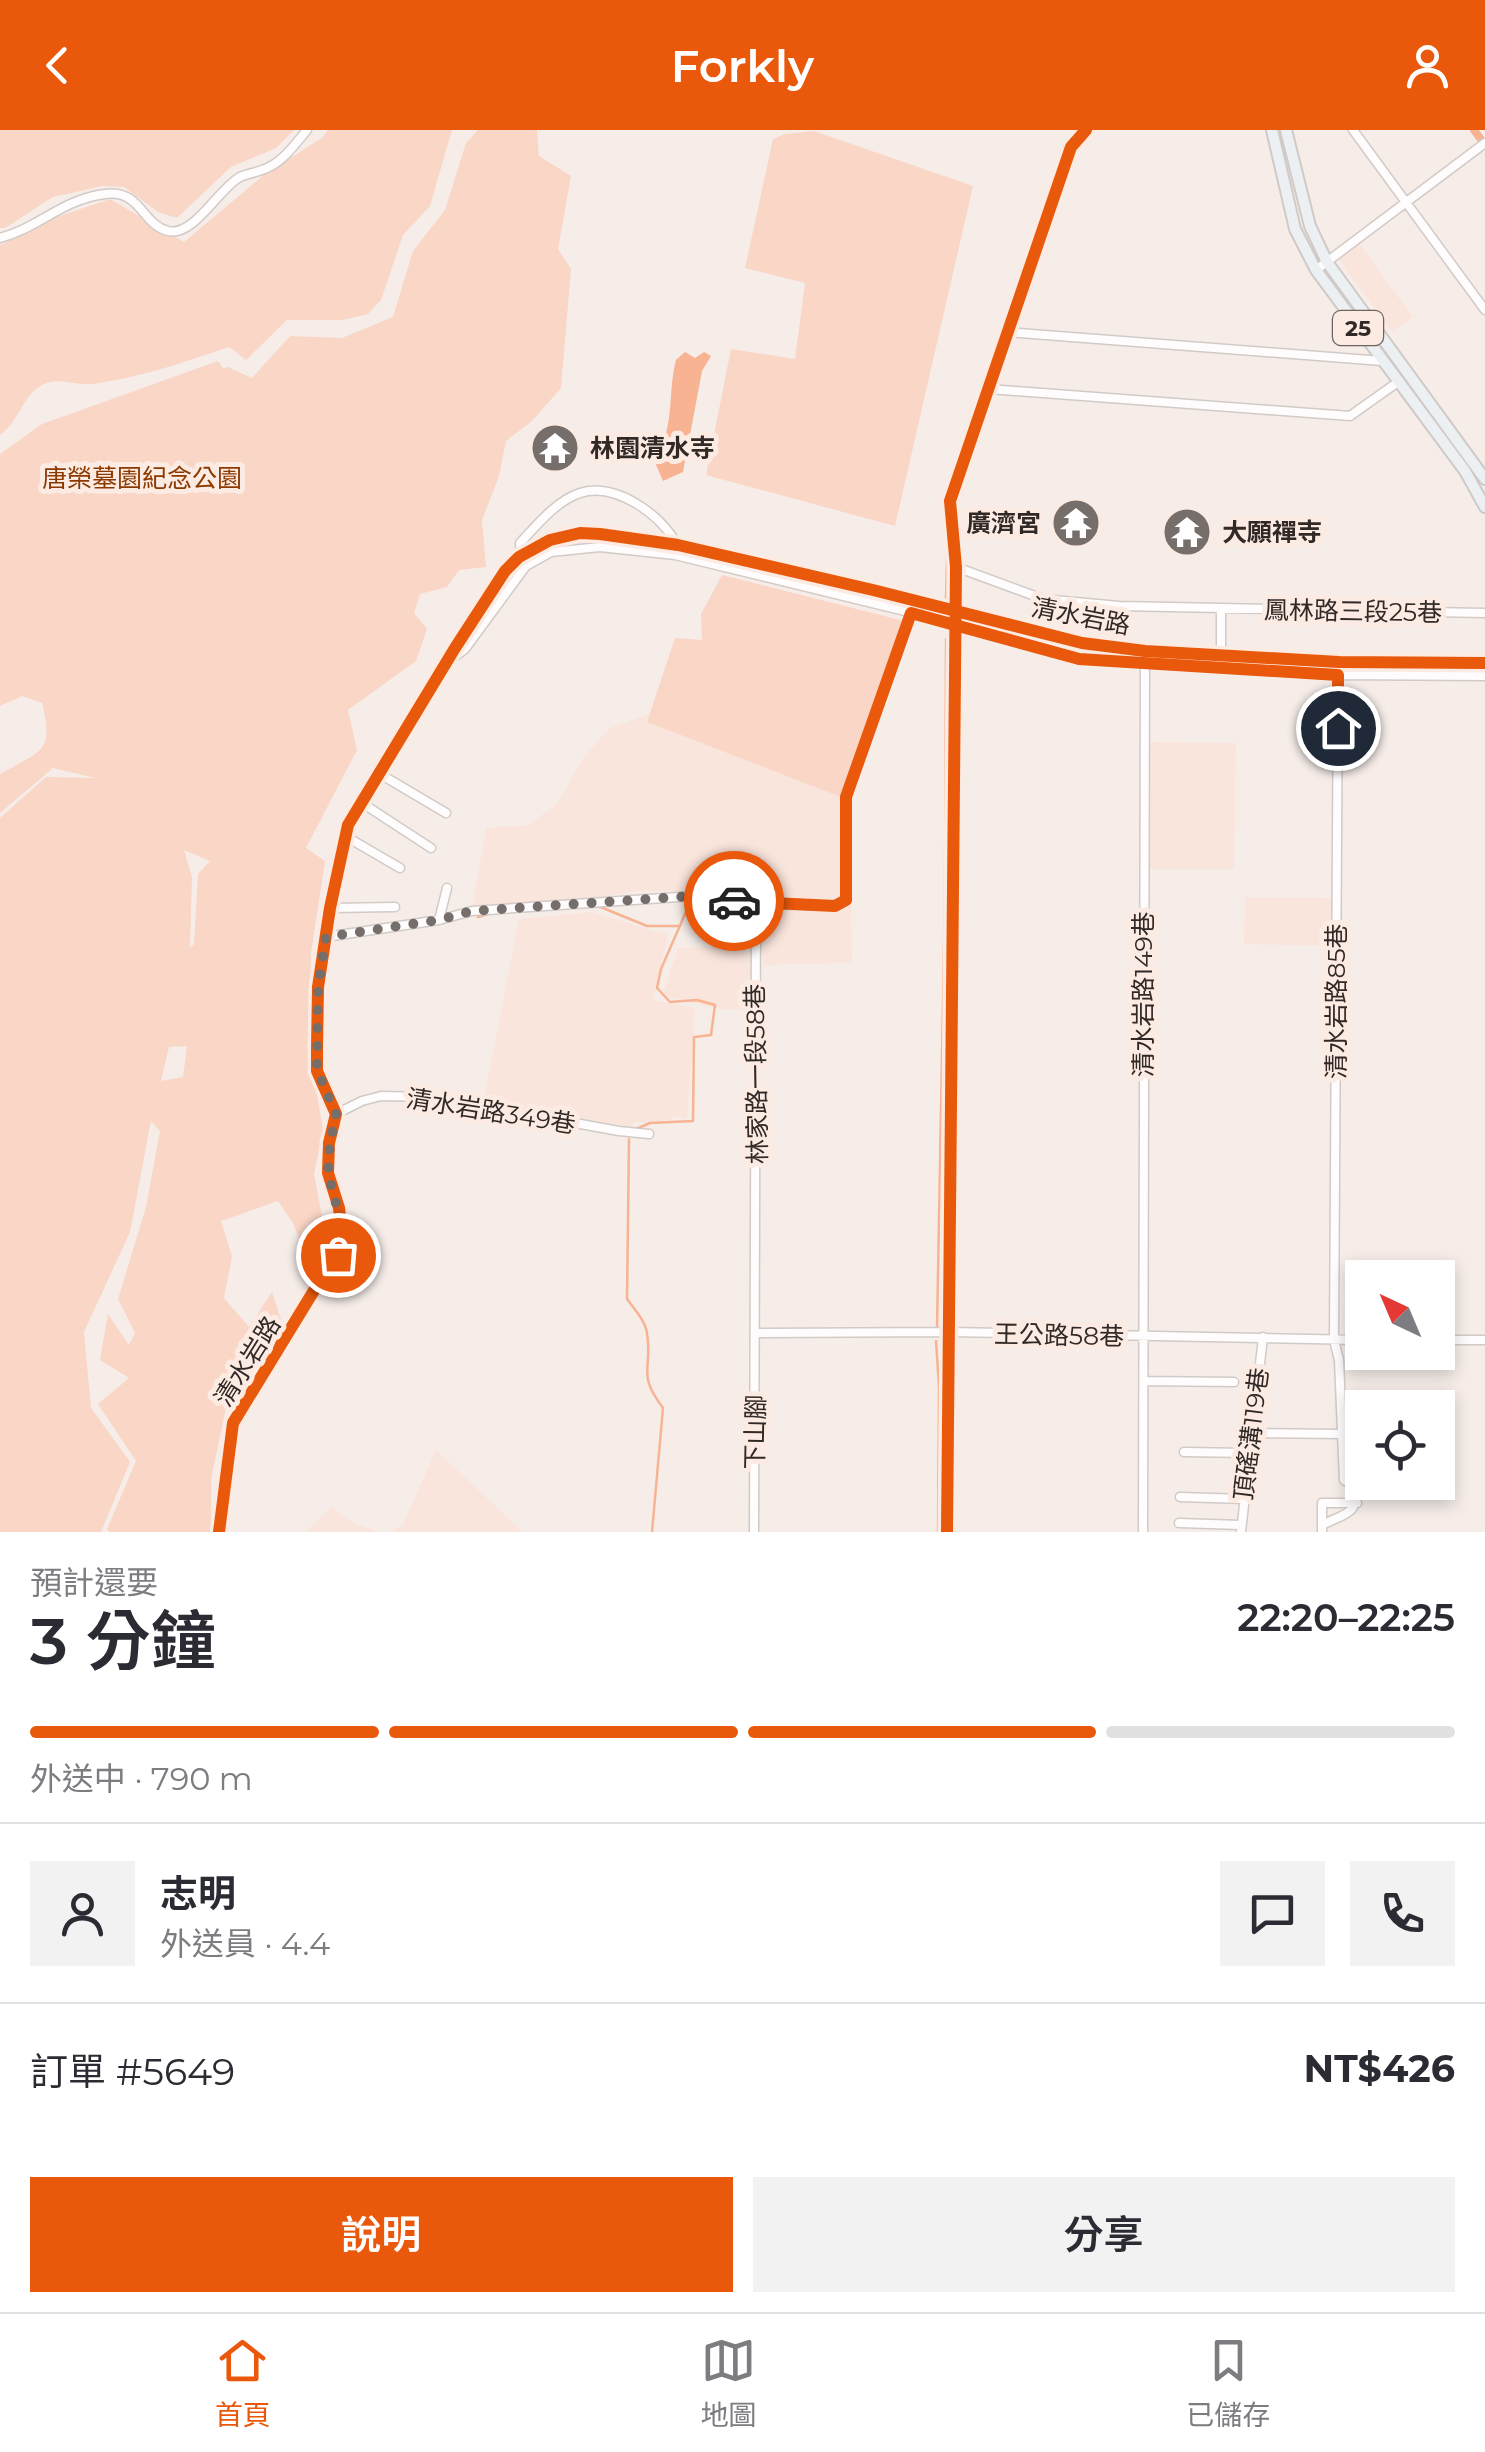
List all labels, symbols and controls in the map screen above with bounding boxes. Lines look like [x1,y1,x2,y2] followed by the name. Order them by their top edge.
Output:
[30,38,85,93] icon: back
[671,38,814,93] text: Forkly
[1400,38,1455,93] icon: person
[1333,311,1383,345] road number: 25
[529,422,581,474] temple icon: 林園清水寺
[590,433,715,463] place label: 林園清水寺
[42,463,242,493] park label: 唐榮墓園紀念公園
[1050,497,1102,549] temple icon: 廣濟宮
[1161,506,1213,558] temple icon: 大願禪寺
[966,508,1041,538] place label: 廣濟宮
[1222,517,1322,547] place label: 大願禪寺
[1029,592,1133,640] street label: 清水岩路
[1264,594,1442,628] street label: 鳳林路三段25巷
[1296,686,1381,771] pin
[1311,701,1366,756] icon: home
[684,851,784,951] courier
[707,874,762,929] icon: car
[1128,911,1158,1077] street label: 清水岩路149巷
[1321,923,1351,1079] street label: 清水岩路85巷
[739,984,773,1164] street label: 林家路一段58巷
[404,1083,578,1139] street label: 清水岩路349巷
[296,1213,381,1298] pin
[311,1228,366,1283] icon: bag
[1345,1260,1455,1370] north arrow
[1345,1260,1455,1500] map controls
[208,1311,286,1411] street label: 清水岩路
[994,1319,1124,1351] street label: 王公路58巷
[1228,1366,1274,1502] street label: 頂磘溝119巷
[1345,1390,1455,1500] button: locate
[739,1394,771,1470] street label: 下山腳
[30,1563,158,1602] text: 預計還要
[1237,1594,1455,1641] text: 22:20–22:25
[30,1601,216,1680] text: 3 分鐘
[30,1759,253,1798] text: 外送中 · 790 m
[30,1861,135,1966] button: person
[1220,1861,1325,1966] button: chat
[1350,1861,1455,1966] button: phone
[160,1870,236,1917] text: 志明
[160,1924,330,1963] text: 外送員 · 4.4
[1304,2045,1455,2092] text: NT$426
[30,2048,235,2095] text: 訂單 #5649
[30,2177,733,2292] button: 說明
[753,2177,1455,2292] button: 分享
[215,2333,271,2433] tab: 首頁
[700,2333,756,2433] tab: 地圖
[1186,2333,1270,2433] tab: 已儲存

